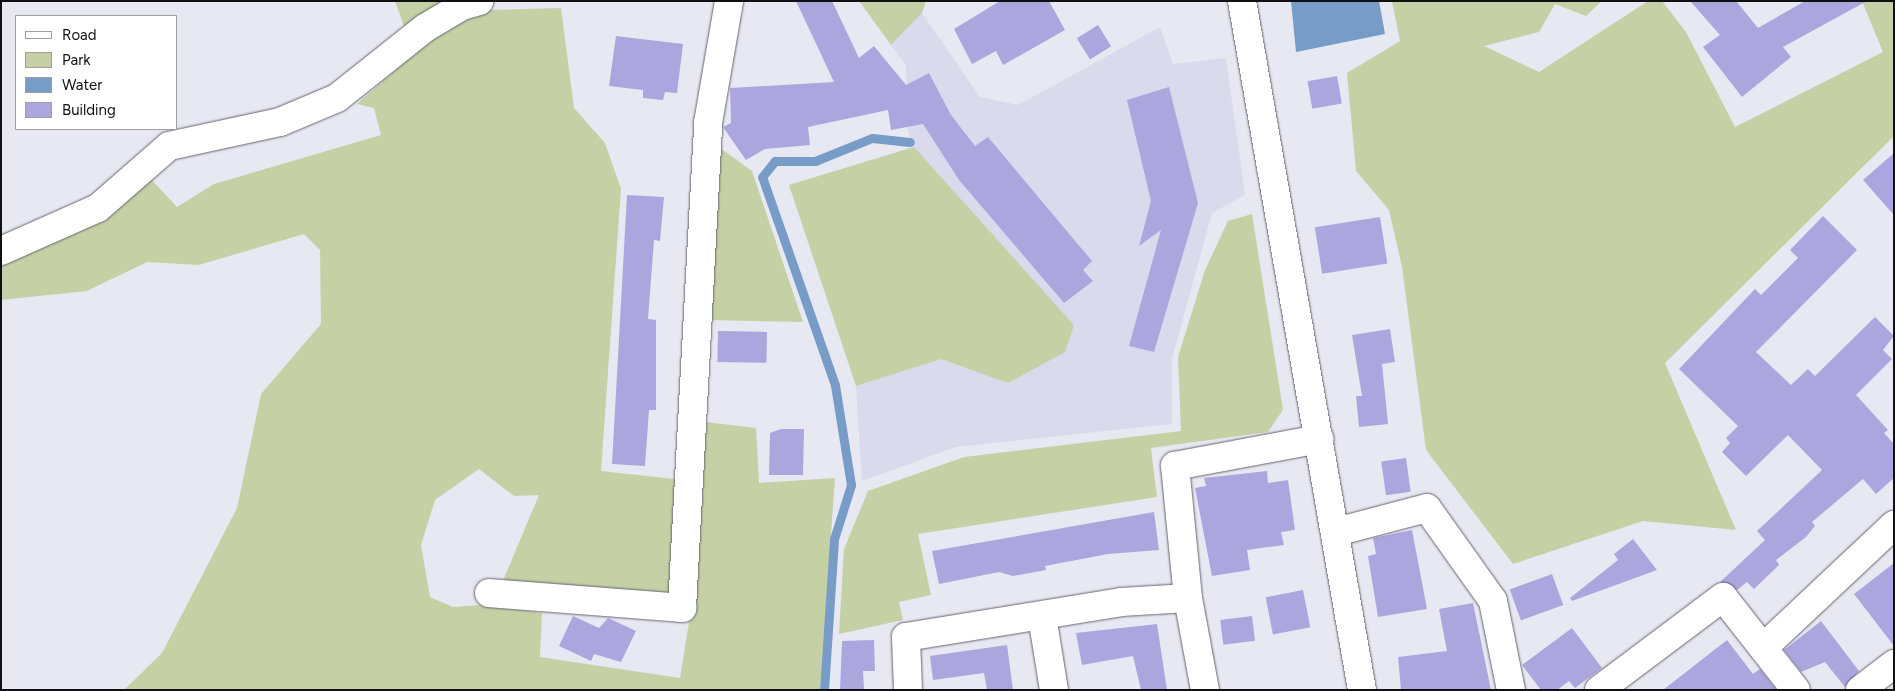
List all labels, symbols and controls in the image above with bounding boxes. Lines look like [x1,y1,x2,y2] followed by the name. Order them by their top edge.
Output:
[15,15,178,130] legend
[62,26,97,44] text: Road
[62,51,91,69] text: Park
[62,76,102,94] text: Water
[62,101,116,119] text: Building

